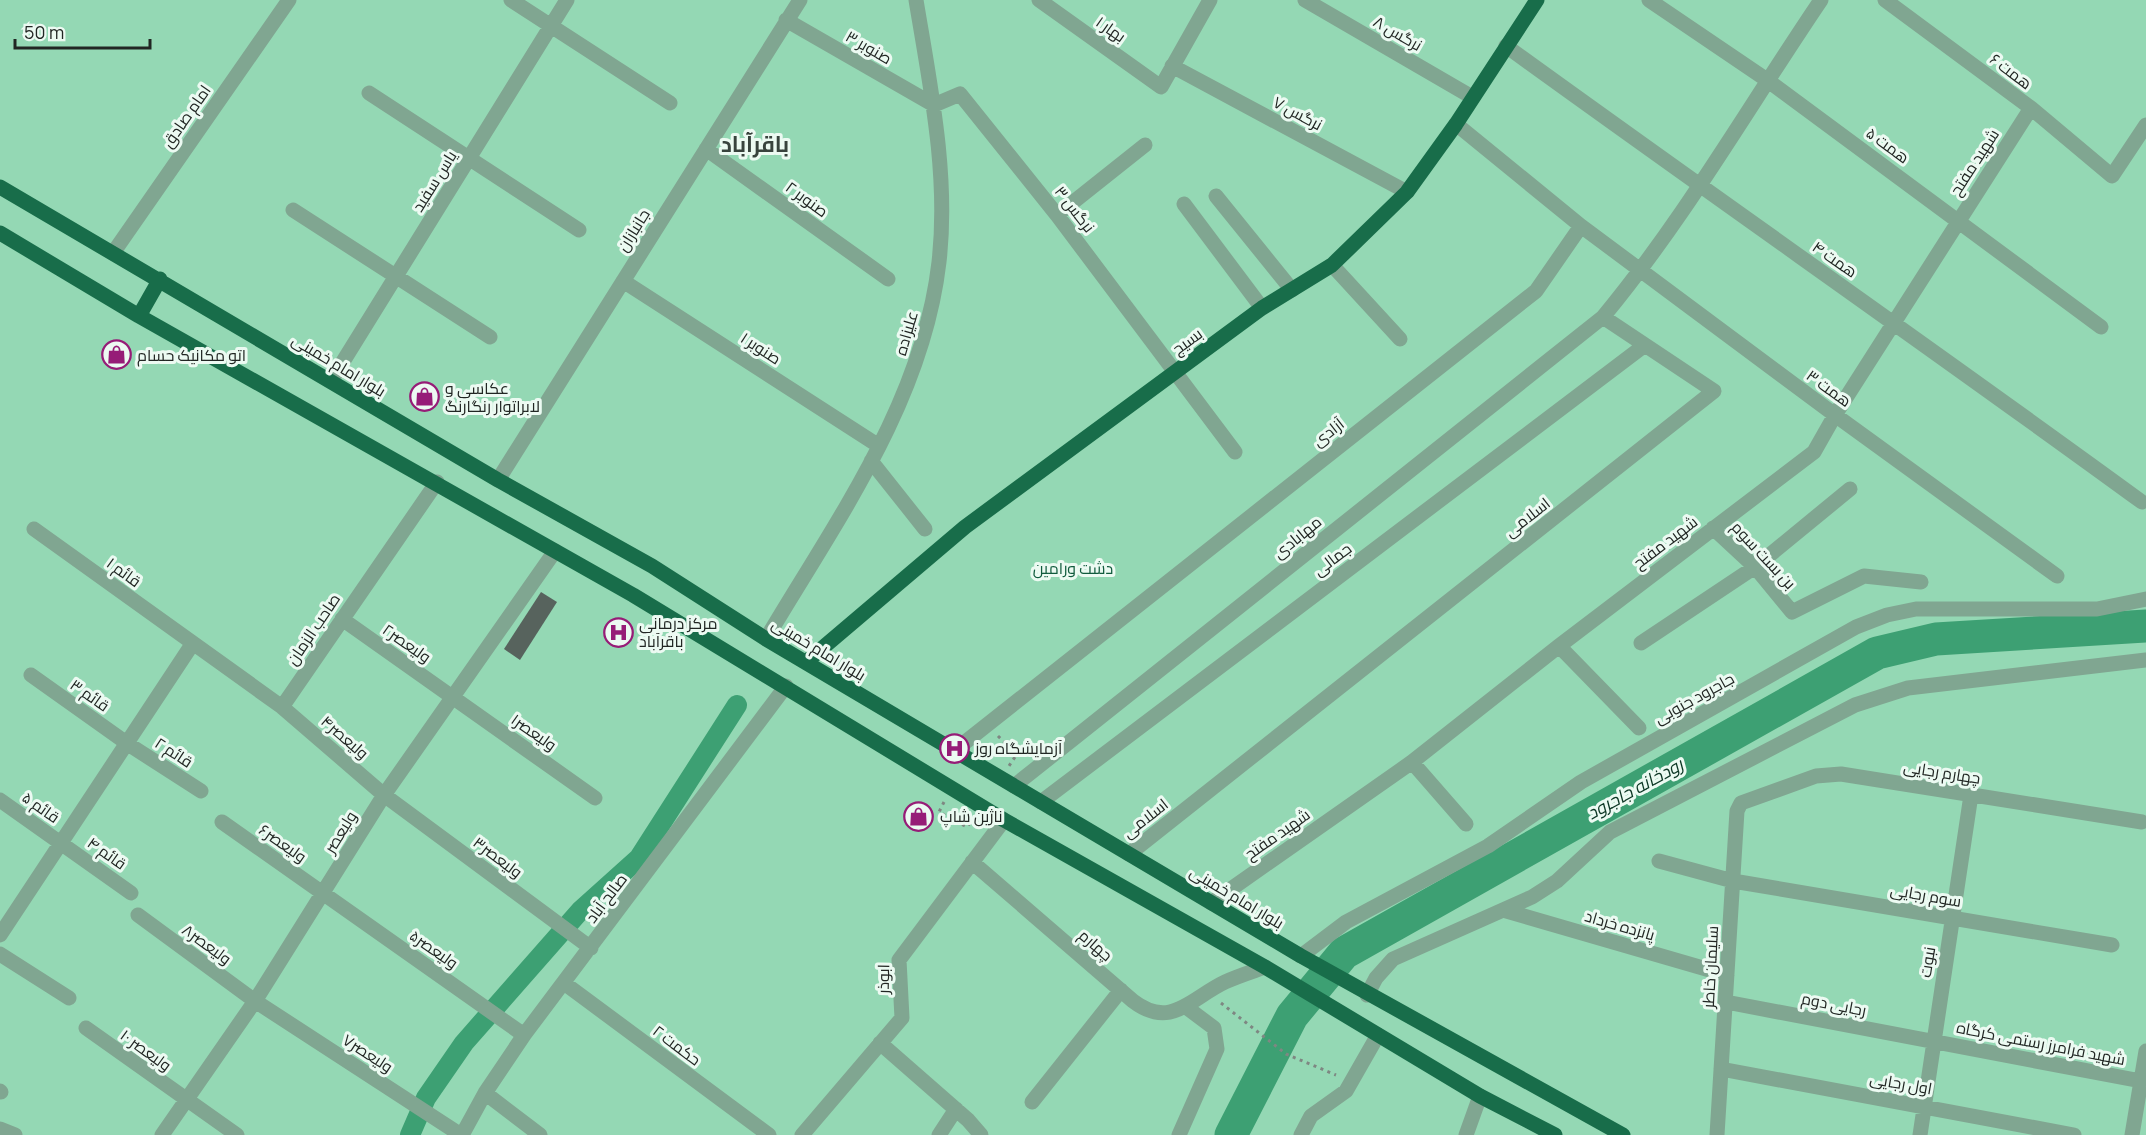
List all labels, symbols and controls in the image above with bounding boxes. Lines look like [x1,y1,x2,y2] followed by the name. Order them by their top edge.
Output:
[1370,10,1426,56] street label: نرگس ۸
[1092,11,1130,47] street label: بهار ۱
[15,12,150,50] scale bar
[24,20,64,44] text: 50 m
[842,25,896,69] street label: صنوبر ۳
[1985,48,2037,94] street label: همت ۶
[156,80,216,152] street label: امام صادق
[1269,91,1327,135] street label: نرگس ۷
[1862,122,1914,168] street label: همت ۵
[1944,124,2005,200] street label: شهید مفتح
[721,129,789,159] district label: باقرآباد
[407,146,462,216] street label: یاس سفید
[781,176,833,222] street label: صنوبر ۲
[1050,181,1100,237] street label: نرگس ۳
[611,204,655,256] street label: جانبازان
[1808,236,1862,282] street label: همت ۴
[889,308,923,358] street label: علیزاده
[1167,322,1207,360] street label: بسیج
[736,327,786,369] street label: صنوبر ۱
[287,328,390,403] street label: بلوار امام خمینی
[100,339,132,371] shop icon: اتو مکانیک حسام
[137,344,246,367] place label: اتو مکانیک حسام
[1802,364,1856,412] street label: همت ۳
[445,377,540,417] place label: عکاسی و لابراتوار رنگارنگ
[408,381,440,413] shop icon: عکاسی و لابراتوار رنگارنگ
[1307,412,1349,451] street label: آزادی
[1499,492,1555,542] street label: اسلامی
[1628,510,1702,574] street label: شهید مفتح
[1268,511,1326,563] street label: مهابادی
[1726,516,1801,594] street label: بن بست سوم
[1308,537,1356,581] street label: جمالی
[102,552,146,593] street label: قائم ۱
[1033,557,1113,579] park label: دشت ورامین
[281,589,345,669] street label: صاحب الزمان
[639,612,717,652] place label: مرکز درمانی باقرآباد
[767,612,870,687] street label: بلوار امام خمینی
[602,616,634,648] hospital icon: مرکز درمانی باقرآباد
[378,618,436,668] street label: ولیعصر۲
[1650,667,1738,729] street label: جاجرود جنوبی
[65,674,114,717] street label: قائم ۳
[507,708,561,756] street label: ولیعصر۱
[316,710,374,764] street label: ولیعصر۴
[150,732,197,773] street label: قائم ۲
[938,732,970,764] hospital icon: آزمایشگاه روز
[974,737,1063,759] place label: آزمایشگاه روز
[1582,751,1688,824] water label: رودخانه جاجرود
[1902,755,1982,790] street label: چهارم رجایی
[17,786,64,829] street label: قائم ۵
[1117,793,1173,843] street label: اسلامی
[903,800,935,832] shop icon: ناژین شاپ
[1240,803,1315,865] street label: شهید مفتح
[940,805,1002,828] place label: ناژین شاپ
[318,807,361,858] street label: ولیعصر
[255,819,311,867] street label: ولیعصر۶
[469,831,527,883] street label: ولیعصر۳
[82,832,131,875] street label: قائم ۴
[1185,860,1288,935] street label: بلوار امام خمینی
[580,869,633,928] street label: صالح آباد
[1889,878,1963,913] street label: سوم رجایی
[1582,905,1658,947] street label: پانزده خرداد
[178,919,236,969] street label: ولیعصر۸
[405,924,463,974] street label: ولیعصر۵
[1074,924,1118,967] street label: چهارم
[1697,925,1723,1010] street label: سلیمان خاطر
[1914,945,1940,979] street label: نبوت
[872,964,894,995] street label: ابوذر
[1799,987,1868,1022] street label: رجایی دوم
[1955,1016,2127,1070] street label: شهید فرامرز رستمی کرگاه
[648,1020,706,1070] street label: حکمت ۲
[116,1024,176,1076] street label: ولیعصر ۱۰
[339,1029,397,1077] street label: ولیعصر۷
[1868,1067,1934,1099] street label: اول رجایی

